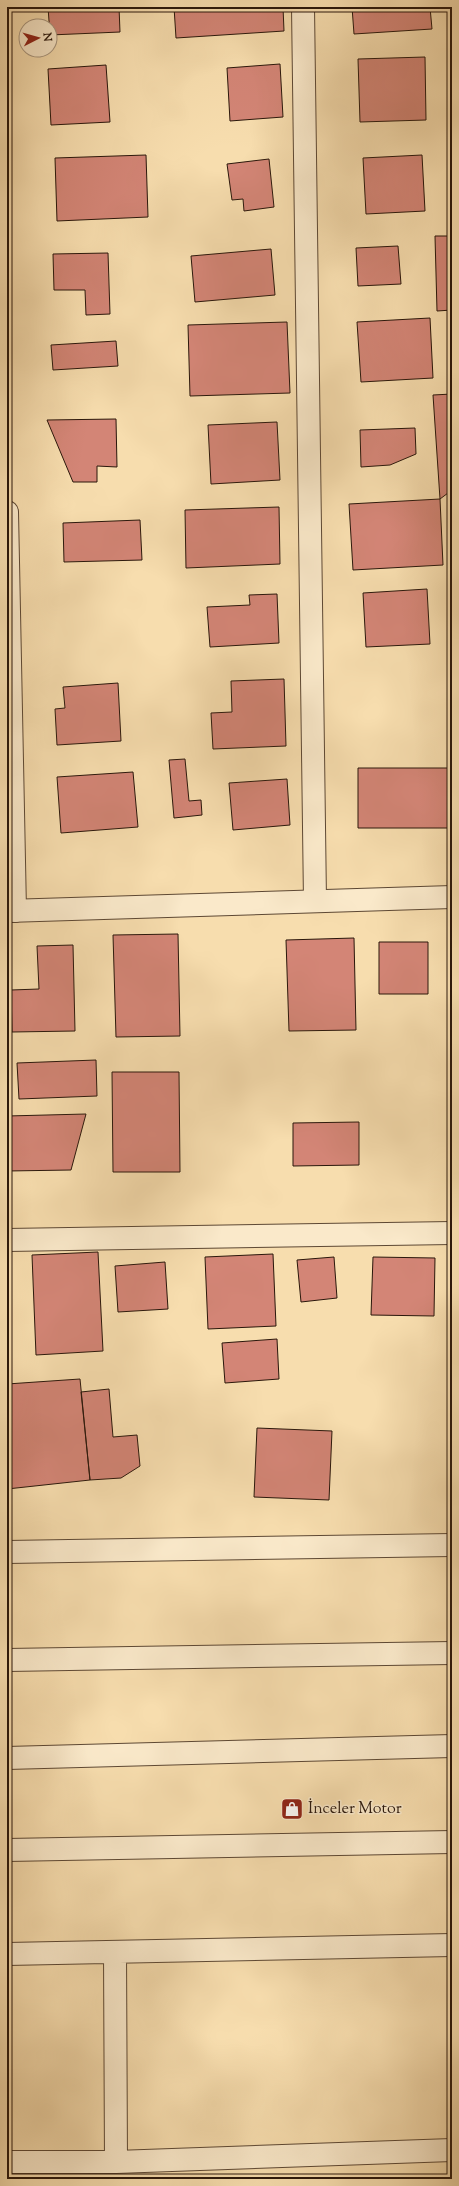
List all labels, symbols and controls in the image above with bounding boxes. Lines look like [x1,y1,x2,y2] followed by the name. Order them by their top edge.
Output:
[18,18,58,58] north arrow
[38,31,55,42] text: N
[279,1796,305,1822] shop icon: İnceler Motor
[308,1798,402,1821] place label: İnceler Motor

